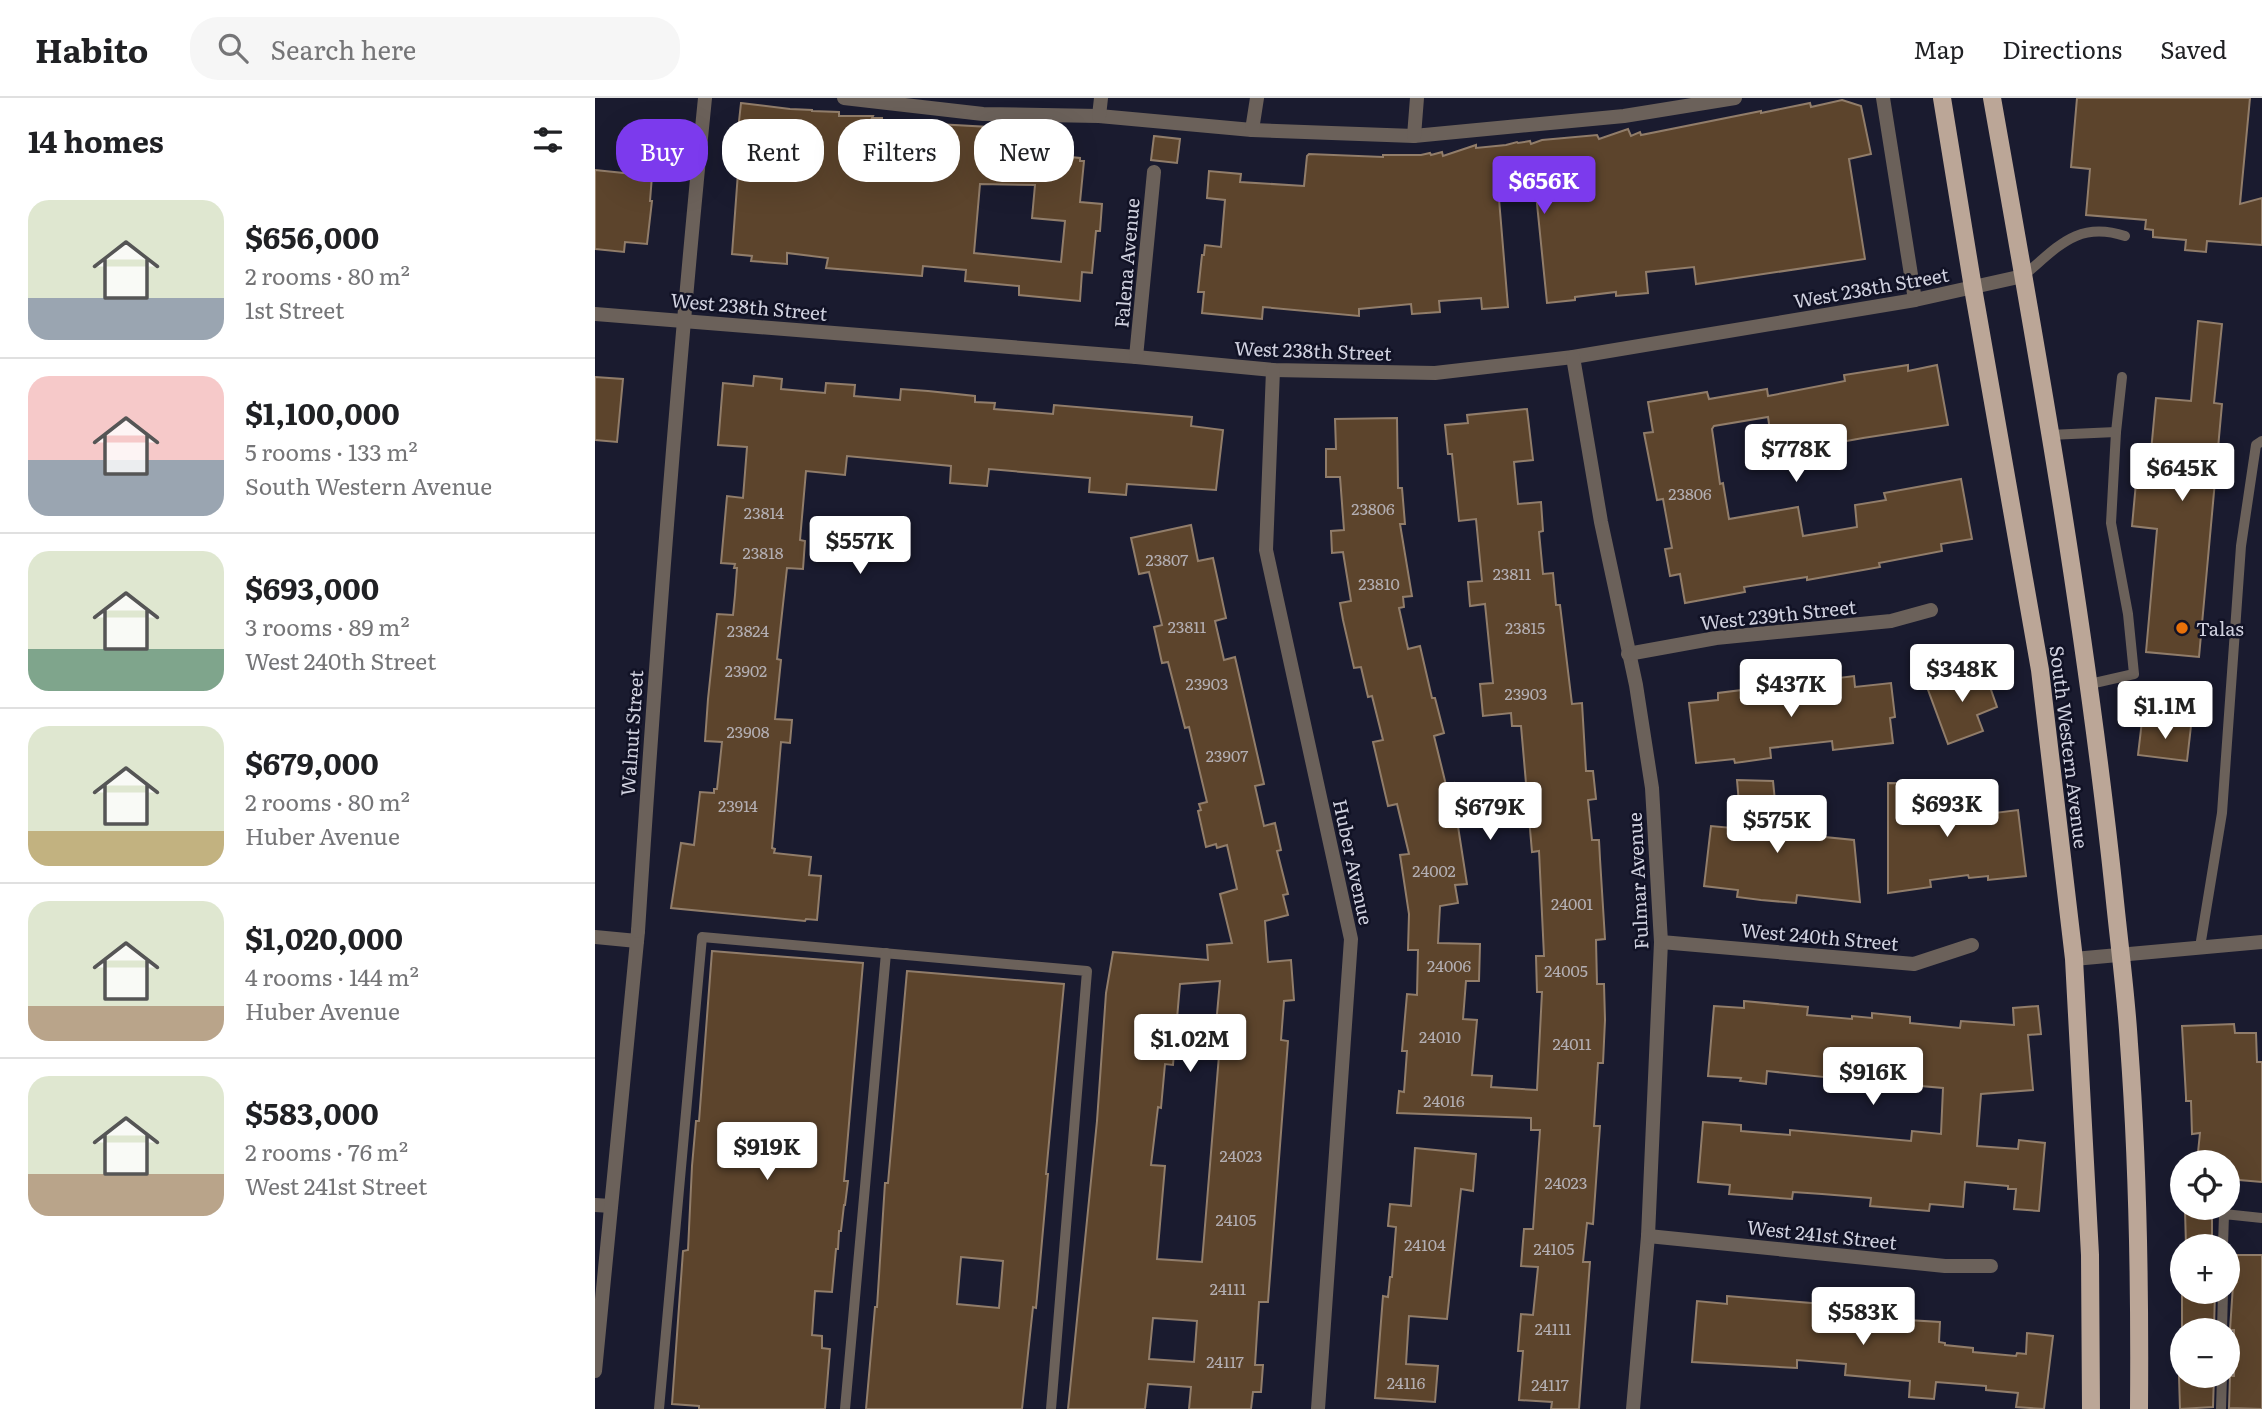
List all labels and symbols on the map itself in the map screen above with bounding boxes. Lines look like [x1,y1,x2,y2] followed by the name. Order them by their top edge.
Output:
[1495,156,1593,216] pin: $656K
[1106,197,1146,329] street label: Falena Avenue
[1791,259,1951,314] street label: West 238th Street
[669,285,829,327] street label: West 238th Street
[1234,333,1392,367] street label: West 238th Street
[1747,424,1845,484] pin: $778K
[2133,444,2231,503] pin: $645K
[1668,481,1712,505] house number: 23806
[1351,496,1395,520] house number: 23806
[744,500,784,524] house number: 23814
[811,517,909,576] pin: $557K
[743,540,784,564] house number: 23818
[1146,547,1188,571] house number: 23807
[1493,561,1532,585] house number: 23811
[1358,571,1400,595] house number: 23810
[1699,592,1858,636] street label: West 239th Street
[1168,614,1207,638] house number: 23811
[2196,614,2244,642] place label: Talas
[1505,615,1545,639] house number: 23815
[727,618,769,642] house number: 23824
[2174,620,2190,636] marker: Talas
[1913,644,2011,704] pin: $348K
[2044,644,2096,850] street label: South Western Avenue
[725,658,767,682] house number: 23902
[1742,660,1840,719] pin: $437K
[613,669,649,797] street label: Walnut Street
[1186,671,1228,695] house number: 23903
[1505,681,1547,705] house number: 23903
[2116,682,2214,741] pin: $1.1M
[726,719,770,743] house number: 23908
[1206,743,1248,767] house number: 23907
[1898,780,1996,839] pin: $693K
[1441,782,1539,842] pin: $679K
[718,793,758,817] house number: 23914
[1728,796,1826,855] pin: $575K
[1327,797,1381,928] street label: Huber Avenue
[1619,811,1655,950] street label: Fulmar Avenue
[1412,858,1456,882] house number: 24002
[1551,891,1593,915] house number: 24001
[1740,915,1900,957] street label: West 240th Street
[1427,953,1471,977] house number: 24006
[1544,958,1588,982] house number: 24005
[1133,1014,1247,1074] pin: $1.02M
[1419,1024,1461,1048] house number: 24010
[1552,1031,1592,1055] house number: 24011
[1824,1048,1922,1107] pin: $916K
[1423,1088,1465,1112] house number: 24016
[718,1122,816,1182] pin: $919K
[1220,1143,1262,1167] house number: 24023
[1545,1170,1587,1194] house number: 24023
[1216,1207,1256,1231] house number: 24105
[1746,1212,1899,1256] street label: West 241st Street
[1404,1232,1446,1256] house number: 24104
[1534,1236,1574,1260] house number: 24105
[1210,1276,1247,1300] house number: 24111
[1814,1288,1912,1347] pin: $583K
[1535,1316,1572,1340] house number: 24111
[1206,1349,1244,1373] house number: 24117
[1387,1370,1426,1394] house number: 24116
[1531,1372,1569,1396] house number: 24117

